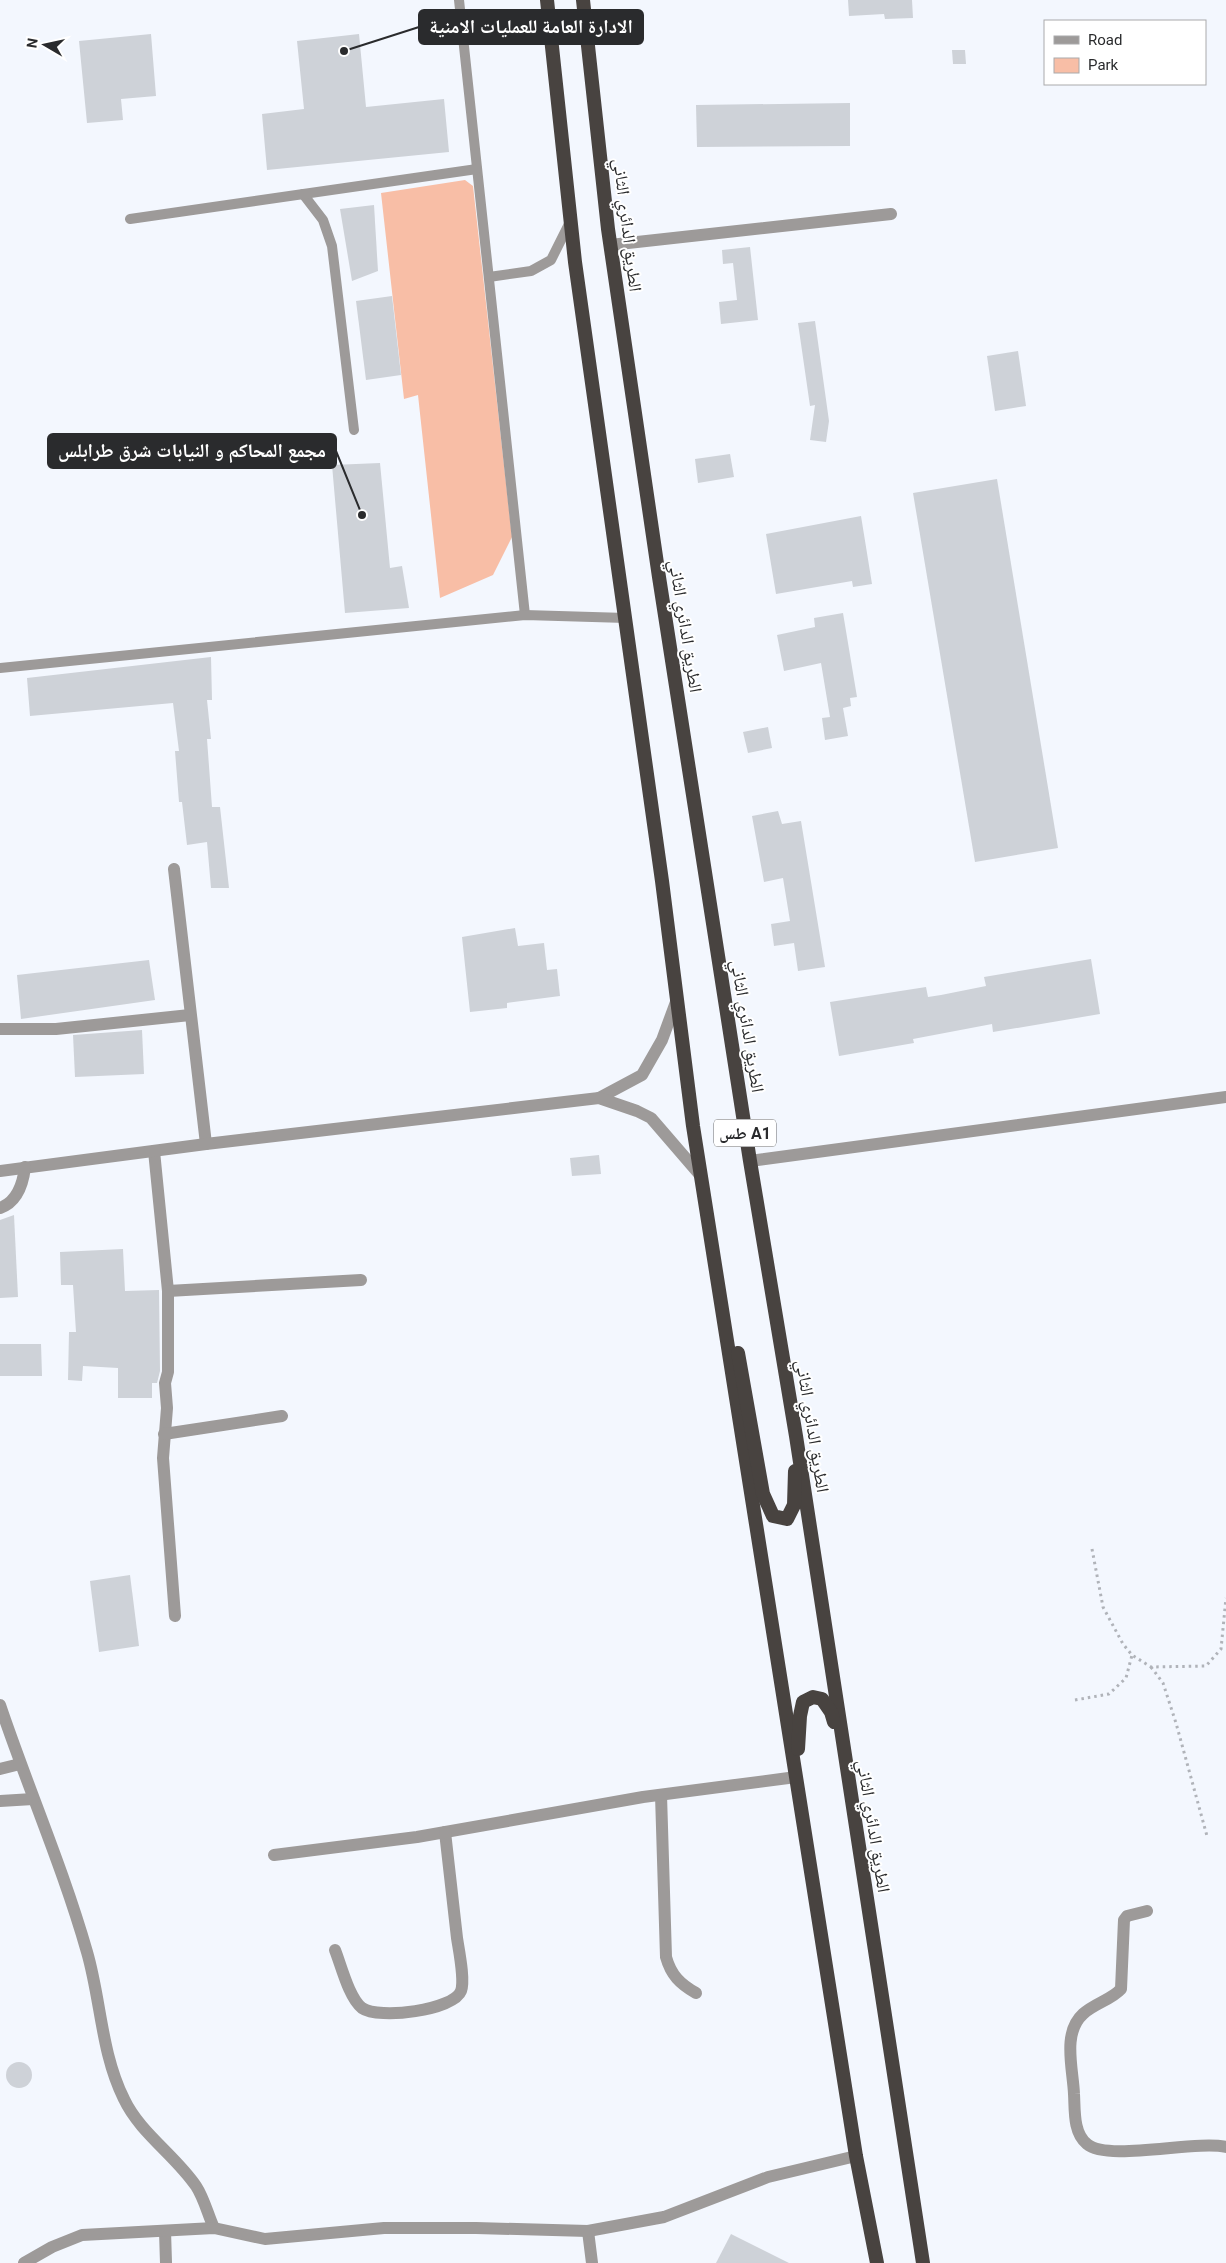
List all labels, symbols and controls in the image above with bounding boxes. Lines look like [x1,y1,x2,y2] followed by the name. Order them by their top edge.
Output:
[419,10,643,44] callout: الادارة العامة للعمليات الامنية
[429,15,633,38] text: الادارة العامة للعمليات الامنية
[20,20,70,70] north arrow
[1044,20,1206,85] legend
[1088,31,1122,49] text: Road
[23,37,41,49] text: N
[1088,56,1119,74] text: Park
[605,157,647,293] street label: الطريق الدائري الثاني
[48,434,336,468] callout: مجمع المحاكم و النيابات شرق طرابلس
[58,439,326,463] text: مجمع المحاكم و النيابات شرق طرابلس
[661,558,707,695] street label: الطريق الدائري الثاني
[723,958,769,1095] street label: الطريق الدائري الثاني
[714,1120,776,1146] road number: طس A1
[788,1358,834,1495] street label: الطريق الدائري الثاني
[849,1758,895,1895] street label: الطريق الدائري الثاني

